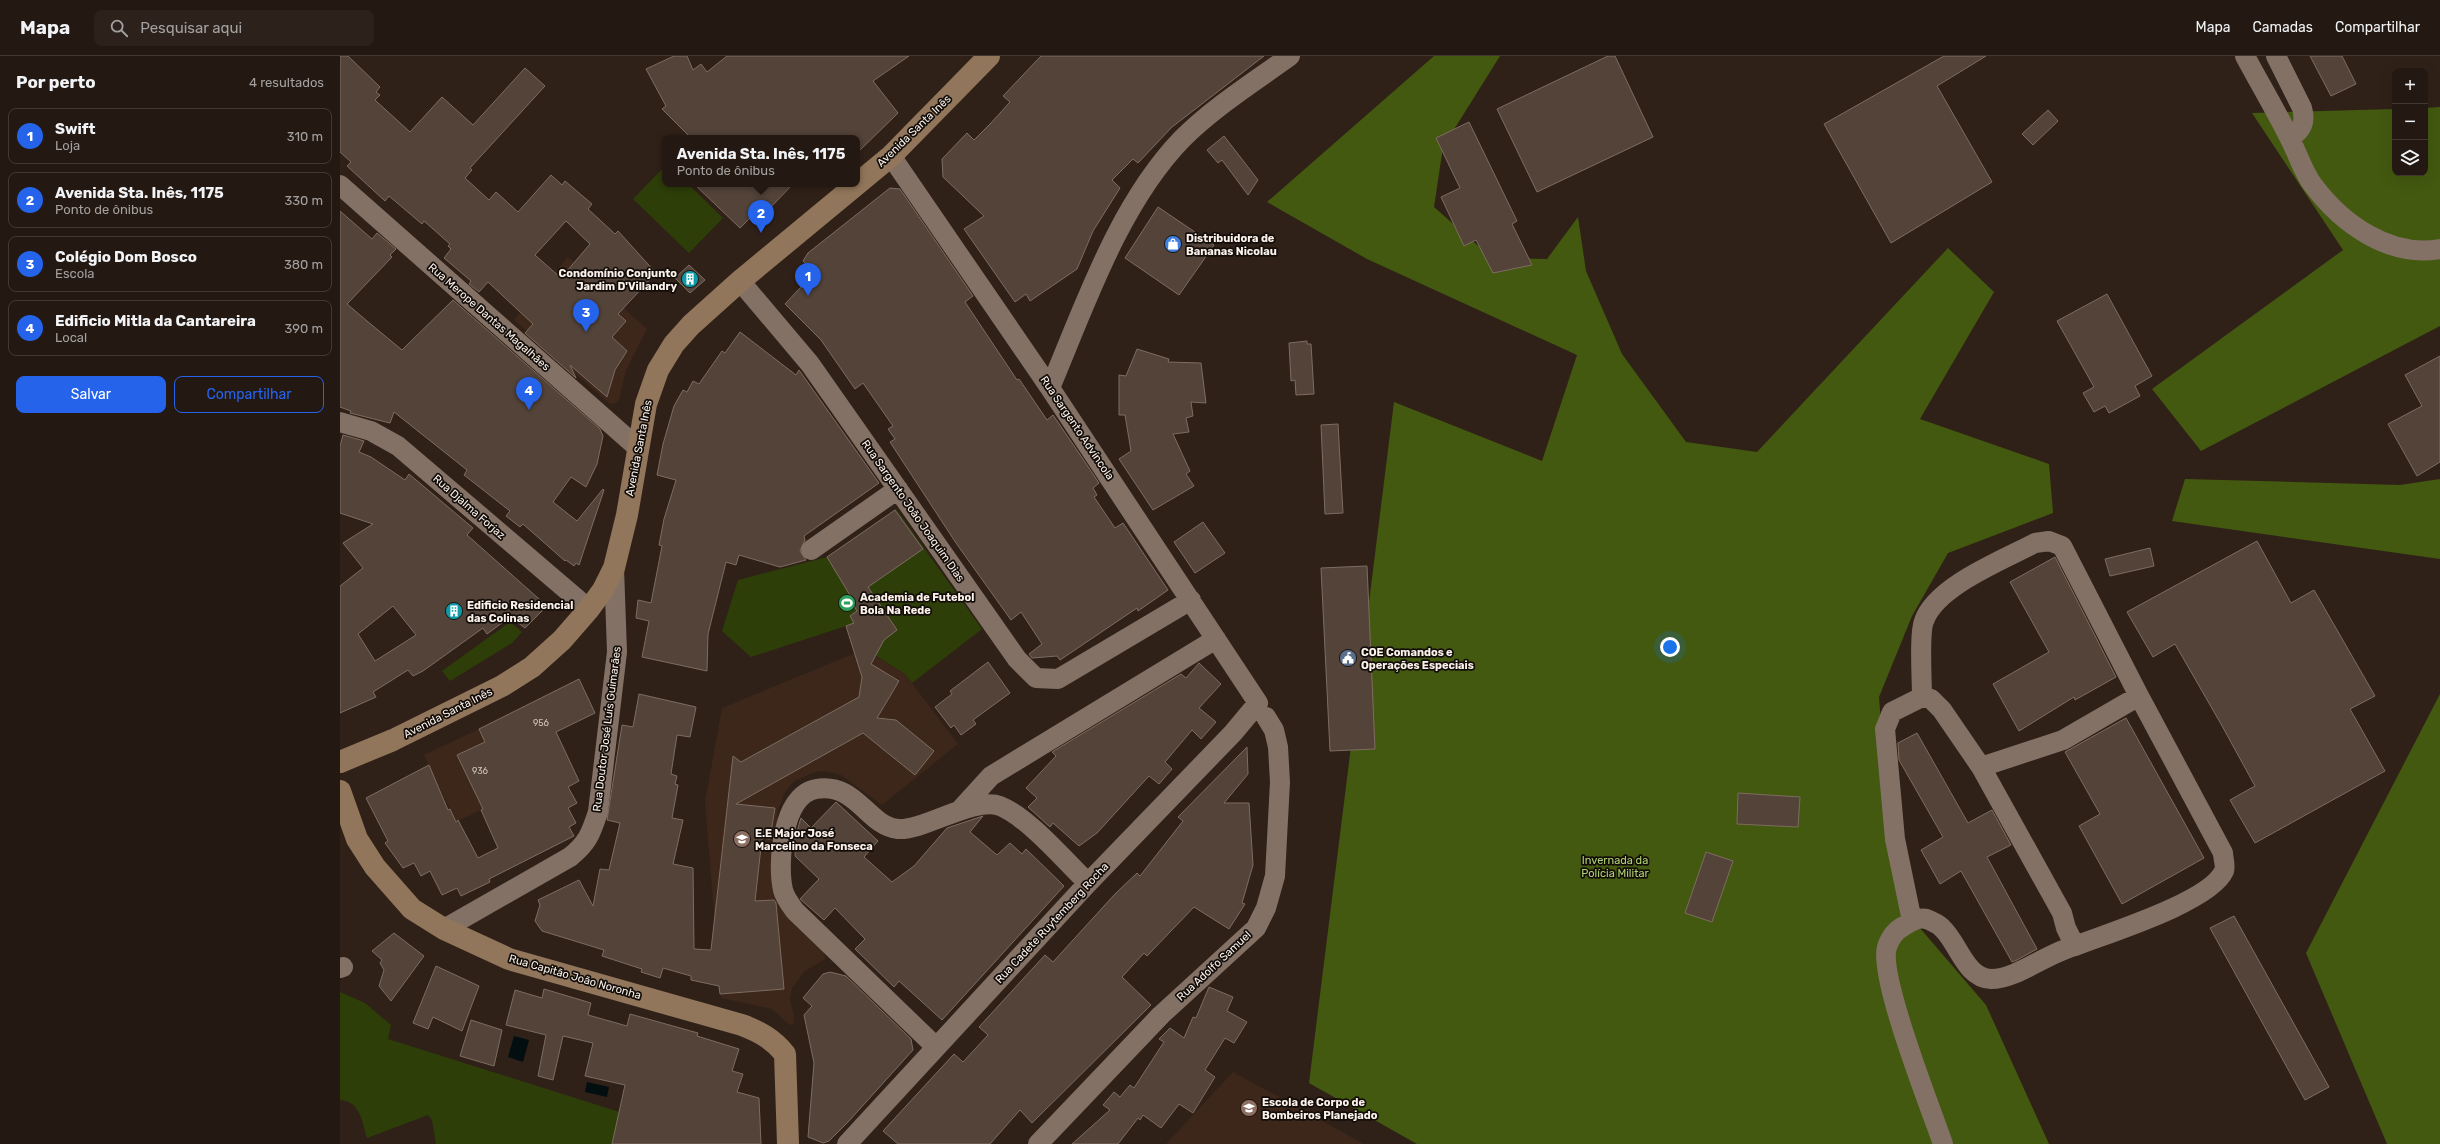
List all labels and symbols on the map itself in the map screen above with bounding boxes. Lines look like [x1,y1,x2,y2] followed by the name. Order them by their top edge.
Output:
[874,92,954,170] street label: Avenida Santa Inês
[748,200,774,233] pin: 2
[1186,232,1277,258] place label: Distribuidora de Bananas Nicolau
[1163,234,1183,254] shop icon: Distribuidora de Bananas Nicolau
[426,261,553,374] street label: Rua Merope Dantas Magalhães
[795,263,821,296] pin: 1
[559,267,677,293] place label: Condomínio Conjunto Jardim D'Villandry
[680,269,700,289] building icon: Condomínio Conjunto Jardim D'Villandry
[573,299,599,332] pin: 3
[1037,374,1117,482] street label: Rua Sargento Advíncola
[516,377,542,410] pin: 4
[623,398,655,497] street label: Avenida Santa Inês
[859,438,967,585] street label: Rua Sargento João Joaquim Dias
[430,472,508,542] street label: Rua Djalma Forjaz
[860,591,974,617] place label: Academia de Futebol Bola Na Rede
[837,593,857,613] sports icon: Academia de Futebol Bola Na Rede
[467,599,573,625] place label: Edificio Residencial das Colinas
[444,601,464,621] building icon: Edificio Residencial das Colinas
[1660,637,1680,657] your location
[590,645,624,812] street label: Rua Doutor José Luís Guimarães
[1361,646,1474,672] place label: COE Comandos e Operações Especiais
[1338,648,1358,668] public building icon: COE Comandos e Operações Especiais
[402,685,495,741] street label: Avenida Santa Inês
[533,718,550,728] house number: 956
[472,766,489,776] house number: 936
[755,827,873,853] place label: E.E Major José Marcelino da Fonseca
[732,829,752,849] school or university icon: E.E Major José Marcelino da Fonseca
[1581,854,1650,880] park label: Invernada da Polícia Militar
[993,860,1111,986] street label: Rua Cadete Ruytemberg Rocha
[1174,928,1254,1004] street label: Rua Adolfo Samuel
[507,952,643,1002] street label: Rua Capitão João Noronha
[1262,1096,1378,1122] place label: Escola de Corpo de Bombeiros Planejado
[1239,1098,1259,1118] school or university icon: Escola de Corpo de Bombeiros Planejado

